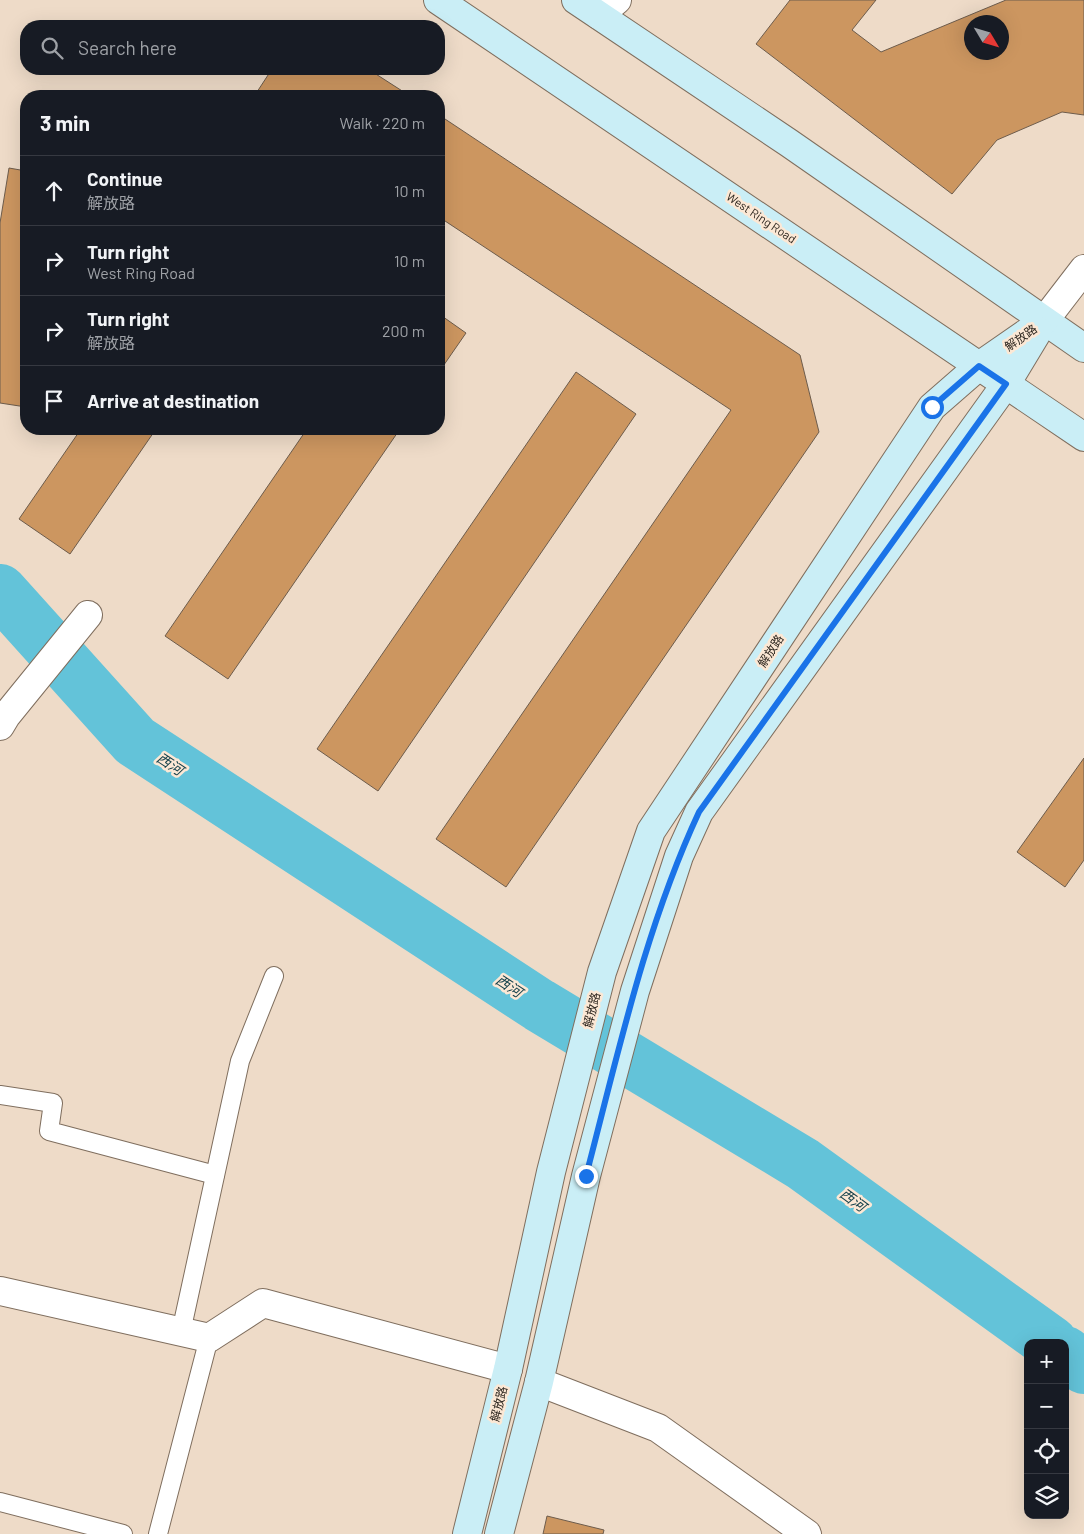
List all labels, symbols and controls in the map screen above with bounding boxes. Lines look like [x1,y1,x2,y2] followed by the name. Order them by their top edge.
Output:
[964,15,1009,60] north arrow
[20,20,445,75] search box
[38,34,66,62] icon: search
[78,36,177,59] text: Search here
[40,110,90,135] text: 3 min
[339,113,425,132] text: Walk · 220 m
[87,167,163,190] text: Continue
[40,177,68,205] icon: ahead
[394,181,425,200] text: 10 m
[724,189,799,246] street label: West Ring Road
[87,193,135,212] text: 解放路
[87,240,169,263] text: Turn right
[40,247,68,275] icon: right
[394,251,425,270] text: 10 m
[87,263,195,282] text: West Ring Road
[87,307,169,330] text: Turn right
[40,317,68,345] icon: right
[382,321,425,340] text: 200 m
[1002,321,1039,353] street label: 解放路
[87,333,135,352] text: 解放路
[40,387,68,415] icon: arrive
[87,389,259,412] text: Arrive at destination
[921,396,944,419] route start
[754,632,786,669] street label: 解放路
[154,749,189,780] water label: 西河
[493,971,528,1002] water label: 西河
[580,991,602,1029] street label: 解放路
[575,1165,598,1188] route end
[837,1184,872,1216] water label: 西河
[1024,1339,1069,1519] map controls
[1024,1339,1069,1384] button: +
[1024,1384,1069,1429] button: −
[487,1385,509,1423] street label: 解放路
[1024,1429,1069,1474] button: locate
[1024,1474,1069,1519] button: layers

